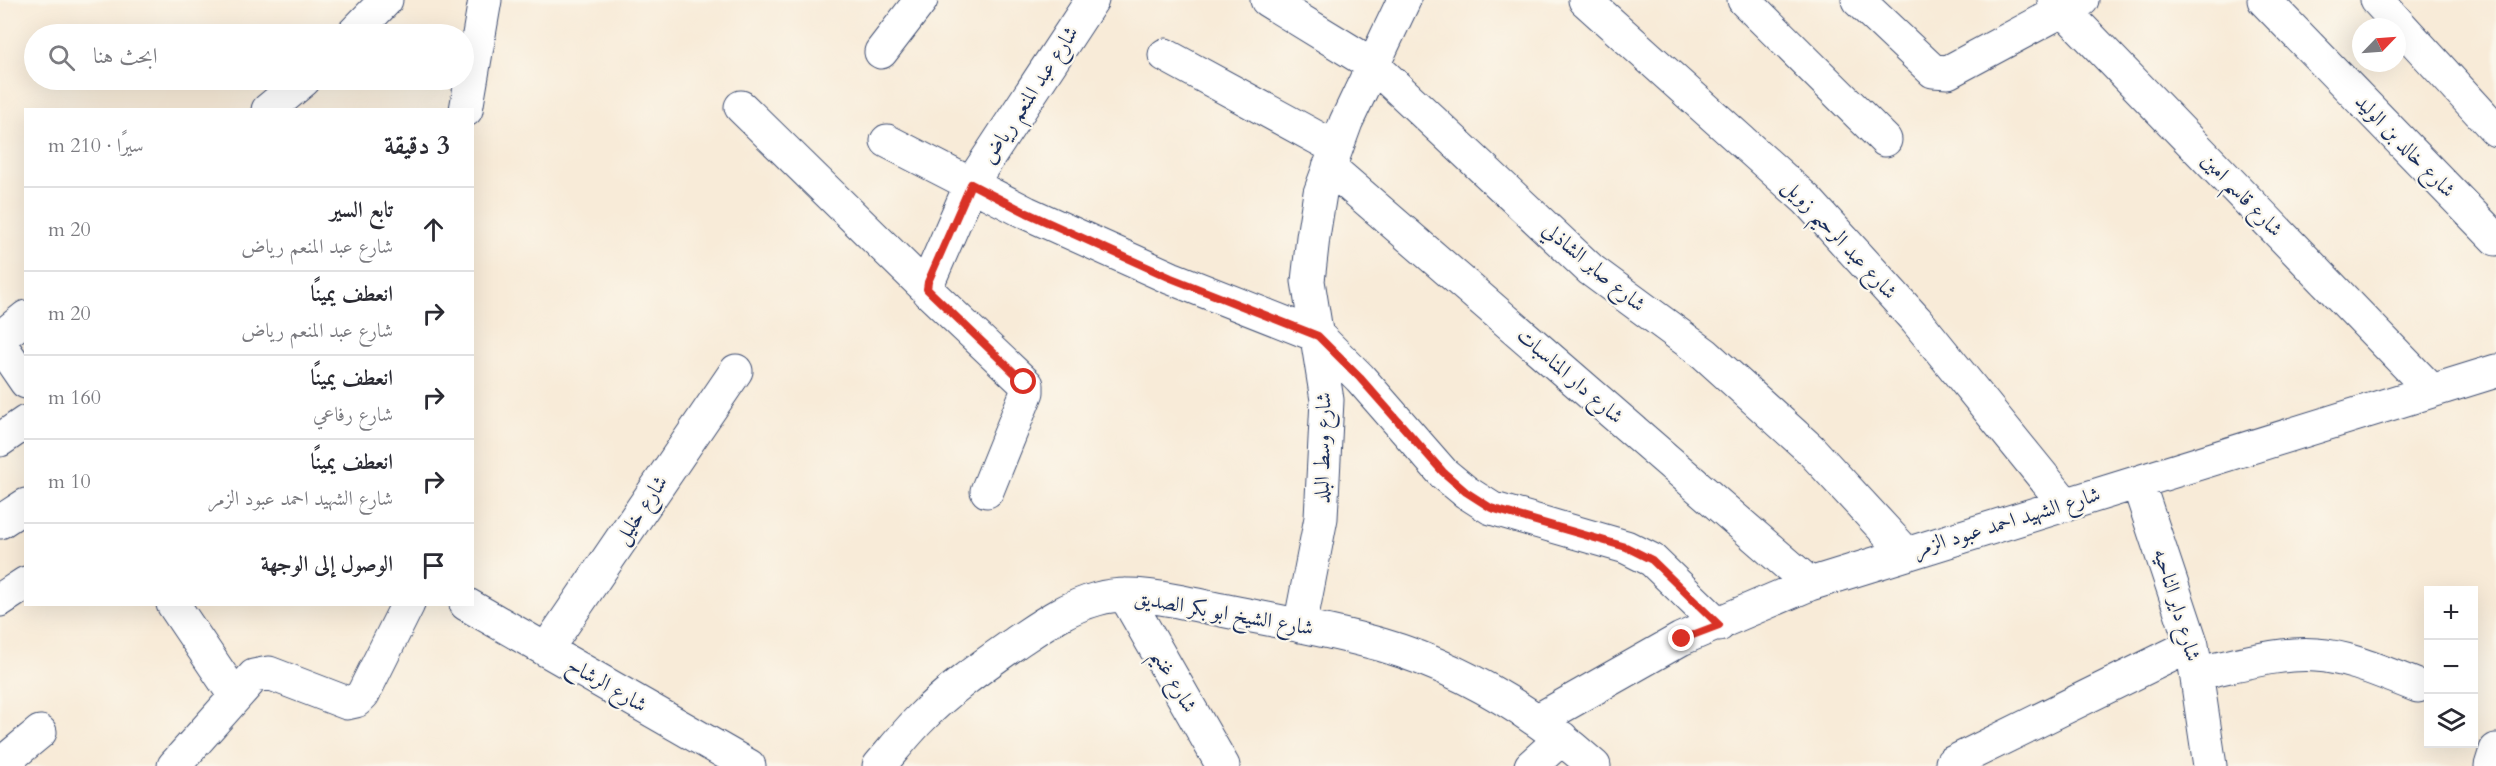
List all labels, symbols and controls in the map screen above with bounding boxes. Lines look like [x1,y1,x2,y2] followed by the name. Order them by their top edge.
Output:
[2352,18,2406,72] north arrow
[974,20,1090,172] street label: شارع عبد المنعم رياض
[24,24,474,90] search box
[45,41,78,74] icon: search
[93,41,158,71] text: ابحث هنا
[2346,88,2462,206] street label: شارع خالد بن الوليد
[384,128,450,163] text: 3 دقيقة
[48,132,144,159] text: سيرًا · 210 m
[2190,147,2289,248] street label: شارع قاسم امين
[1772,172,1904,310] street label: شارع عبد الرحيم زويل
[330,195,393,225] text: تابع السير
[417,213,450,246] icon: ahead
[1534,215,1652,321] street label: شارع صابر الشاذلي
[48,216,91,243] text: 20 m
[241,233,393,260] text: شارع عبد المنعم رياض
[310,279,393,309] text: انعطف يمينًا
[417,297,450,330] icon: right
[48,300,91,327] text: 20 m
[241,317,393,344] text: شارع عبد المنعم رياض
[1508,321,1630,433] street label: شارع دار المناسبات
[310,363,393,393] text: انعطف يمينًا
[1010,368,1036,394] route start
[417,381,450,414] icon: right
[48,384,101,411] text: 160 m
[1308,392,1341,504] street label: شارع وسط البلد
[313,401,393,428] text: شارع رفاعي
[310,447,393,477] text: انعطف يمينًا
[417,465,450,498] icon: right
[48,468,91,495] text: 10 m
[607,470,677,552] street label: شارع خليل
[1910,480,2105,567] street label: شارع الشهيد احمد عبود الزمر
[208,485,393,512] text: شارع الشهيد احمد عبود الزمر
[2143,545,2208,666] street label: شارع داير الناحيه
[261,549,393,579] text: الوصول إلى الوجهة
[417,549,450,582] icon: arrive
[1131,583,1316,647] street label: شارع الشيخ ابو بكر الصديق
[2424,586,2478,748] map controls
[2424,586,2478,640] button: +
[1668,625,1694,651] route end
[2424,640,2478,694] button: −
[1139,644,1204,721] street label: شارع غنيم
[560,650,652,723] street label: شارع الرشاح
[2424,694,2478,748] button: layers

